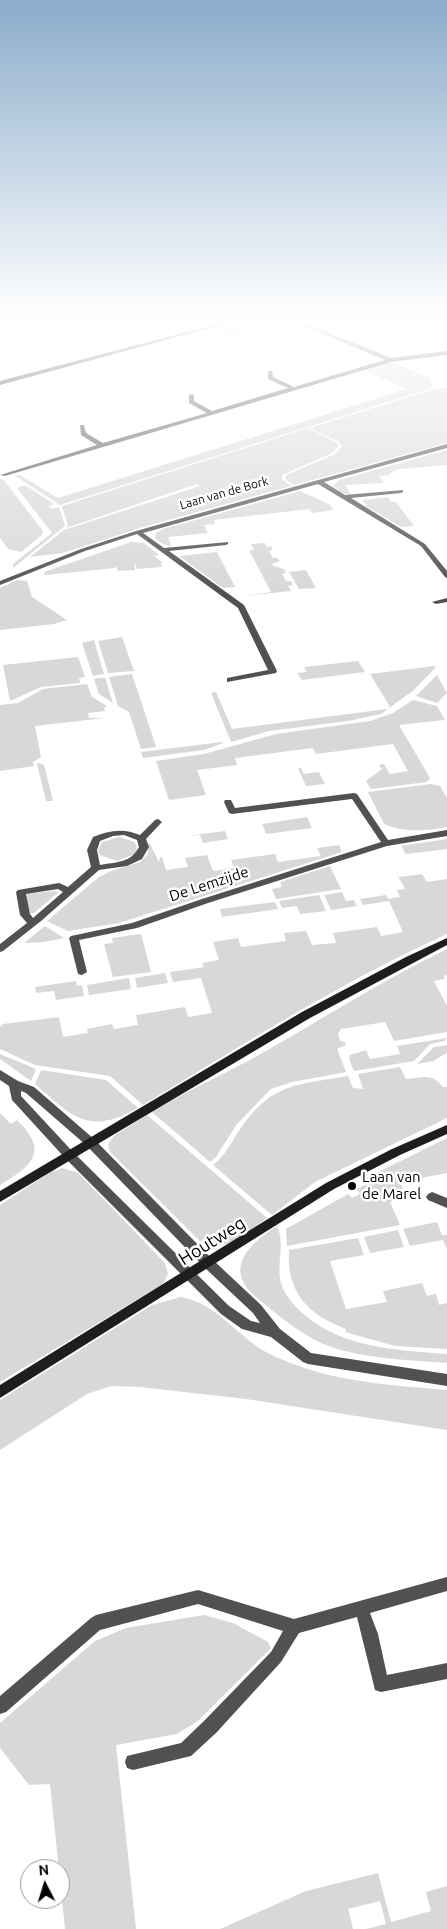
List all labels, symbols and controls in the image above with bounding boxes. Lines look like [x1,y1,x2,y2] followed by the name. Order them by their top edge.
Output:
[178,473,270,513] street label: Laan van de Bork
[167,863,251,905] street label: De Lemzijde
[362,1168,421,1203] place label: Laan van de Marel
[346,1180,358,1192] marker: Laan van de Marel
[175,1212,249,1270] street label: Houtweg
[20,1859,70,1909] north arrow
[38,1862,50,1878] text: N

